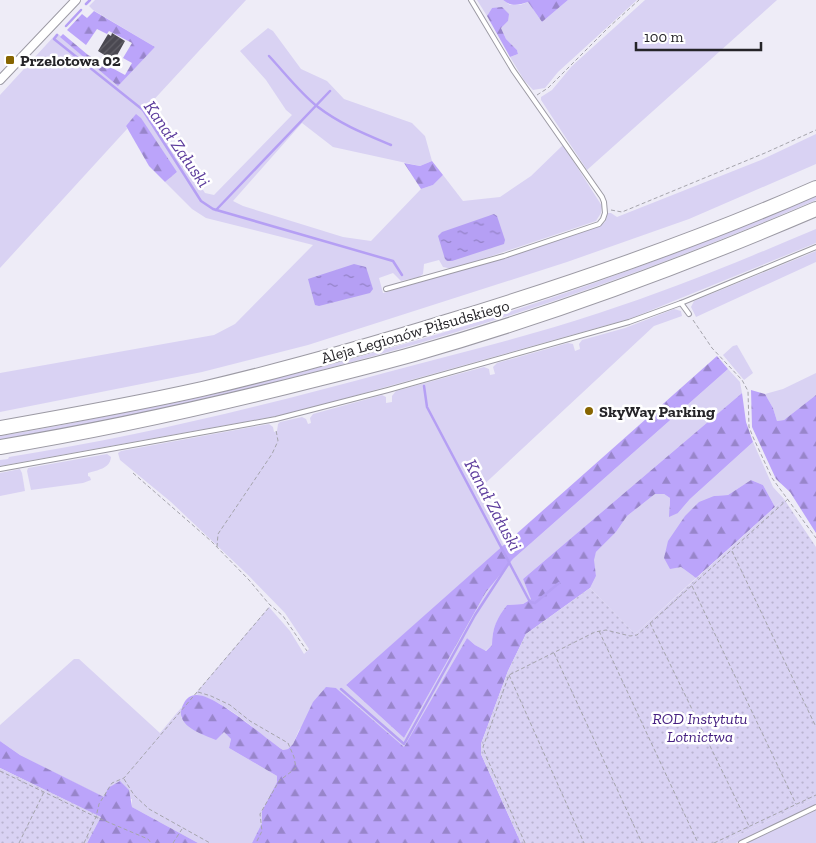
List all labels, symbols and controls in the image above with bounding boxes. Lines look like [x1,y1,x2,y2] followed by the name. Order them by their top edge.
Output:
[636,20,761,52] scale bar
[644,28,683,46] text: 100 m
[20,51,121,70] place label: Przelotowa 02
[4,54,16,66] marker: Przelotowa 02
[139,96,215,192] water label: Kanał Załuski
[319,295,512,367] street label: Aleja Legionów Piłsudskiego
[599,402,715,421] place label: SkyWay Parking
[583,405,595,417] marker: SkyWay Parking
[460,455,526,555] water label: Kanał Załuski
[652,709,748,746] park label: ROD Instytutu Lotnictwa

